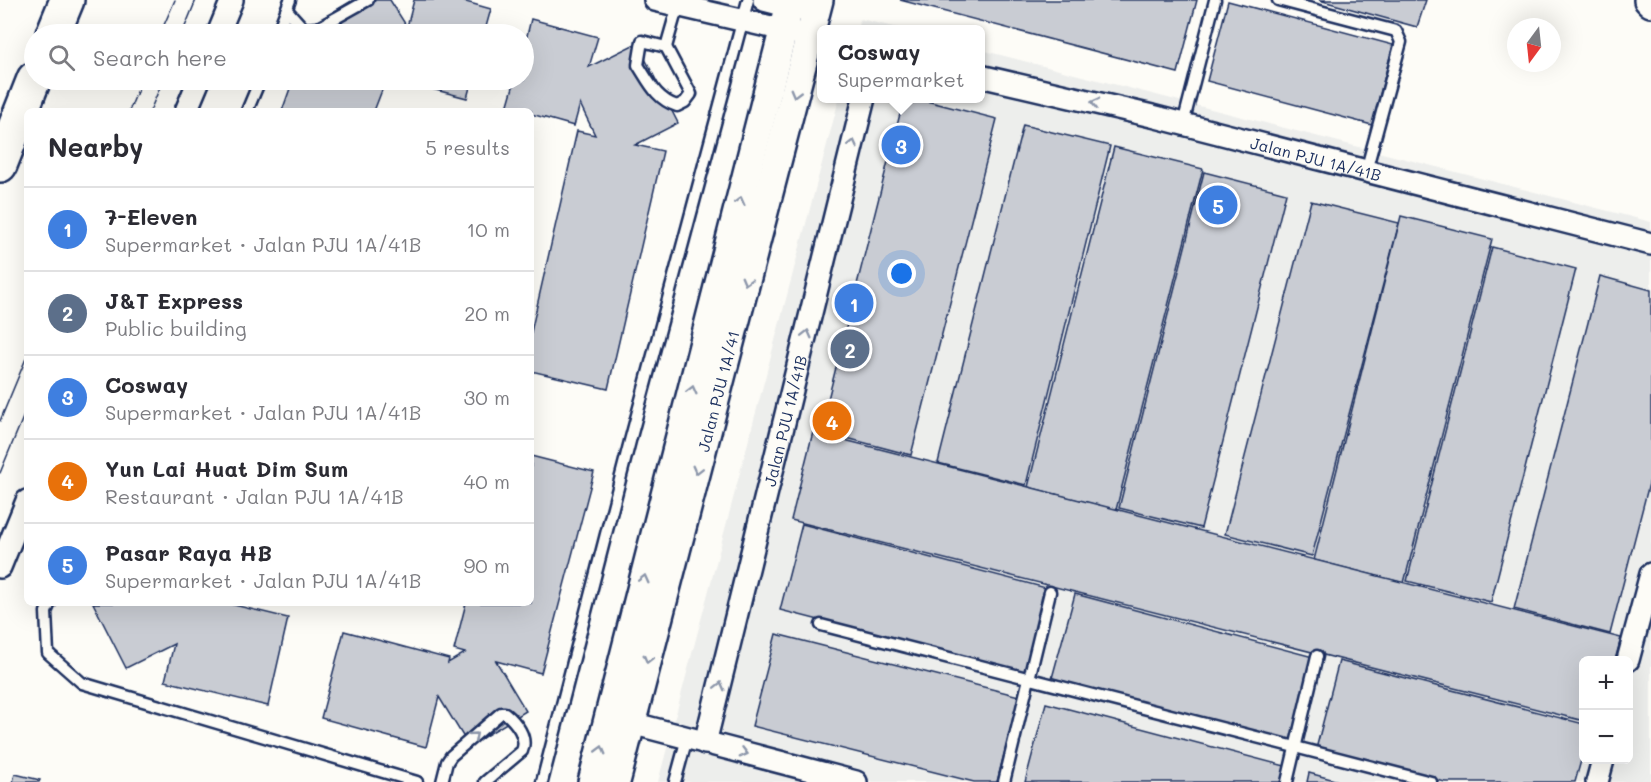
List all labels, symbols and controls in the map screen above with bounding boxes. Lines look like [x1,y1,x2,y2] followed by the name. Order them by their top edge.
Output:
[1507,18,1561,72] north arrow
[24,24,534,90] search box
[817,25,985,103] popup
[837,37,921,66] text: Cosway
[45,41,78,74] icon: search
[93,43,227,72] text: Search here
[837,66,965,92] text: Supermarket
[789,87,802,97] one-way arrow
[1090,97,1100,110] one-way arrow
[882,122,920,168] pin: 3
[48,130,143,164] text: Nearby
[1248,131,1384,185] street label: Jalan PJU 1A/41B
[425,134,510,160] text: 5 results
[846,140,859,150] one-way arrow
[1198,182,1238,228] pin: 5
[733,196,746,206] one-way arrow
[105,202,197,231] text: 7-Eleven
[63,216,72,242] text: 1
[466,216,510,242] text: 10 m
[105,231,421,257] text: Supermarket · Jalan PJU 1A/41B
[887,259,916,288] your location
[740,276,753,286] one-way arrow
[834,280,874,326] pin: 1
[105,286,243,315] text: J&T Express
[62,300,73,326] text: 2
[464,300,510,326] text: 20 m
[105,315,247,341] text: Public building
[830,326,870,372] pin: 2
[692,328,743,454] street label: Jalan PJU 1A/41
[799,329,812,339] one-way arrow
[758,353,811,488] street label: Jalan PJU 1A/41B
[105,370,188,399] text: Cosway
[62,384,74,410] text: 3
[464,384,510,410] text: 30 m
[685,385,698,395] one-way arrow
[812,398,852,444] pin: 4
[105,399,421,425] text: Supermarket · Jalan PJU 1A/41B
[105,454,348,483] text: Yun Lai Huat Dim Sum
[692,464,704,475] one-way arrow
[61,468,74,494] text: 4
[464,468,510,494] text: 40 m
[105,483,404,509] text: Restaurant · Jalan PJU 1A/41B
[105,538,272,567] text: Pasar Raya HB
[62,552,73,578] text: 5
[464,552,510,578] text: 90 m
[105,567,421,593] text: Supermarket · Jalan PJU 1A/41B
[637,574,650,584] one-way arrow
[643,654,656,664] one-way arrow
[1579,656,1633,764] map controls
[1579,656,1633,710] button: +
[712,681,725,691] one-way arrow
[1579,710,1633,764] button: −
[468,732,478,743] one-way arrow
[593,745,606,755] one-way arrow
[738,745,748,758] one-way arrow

